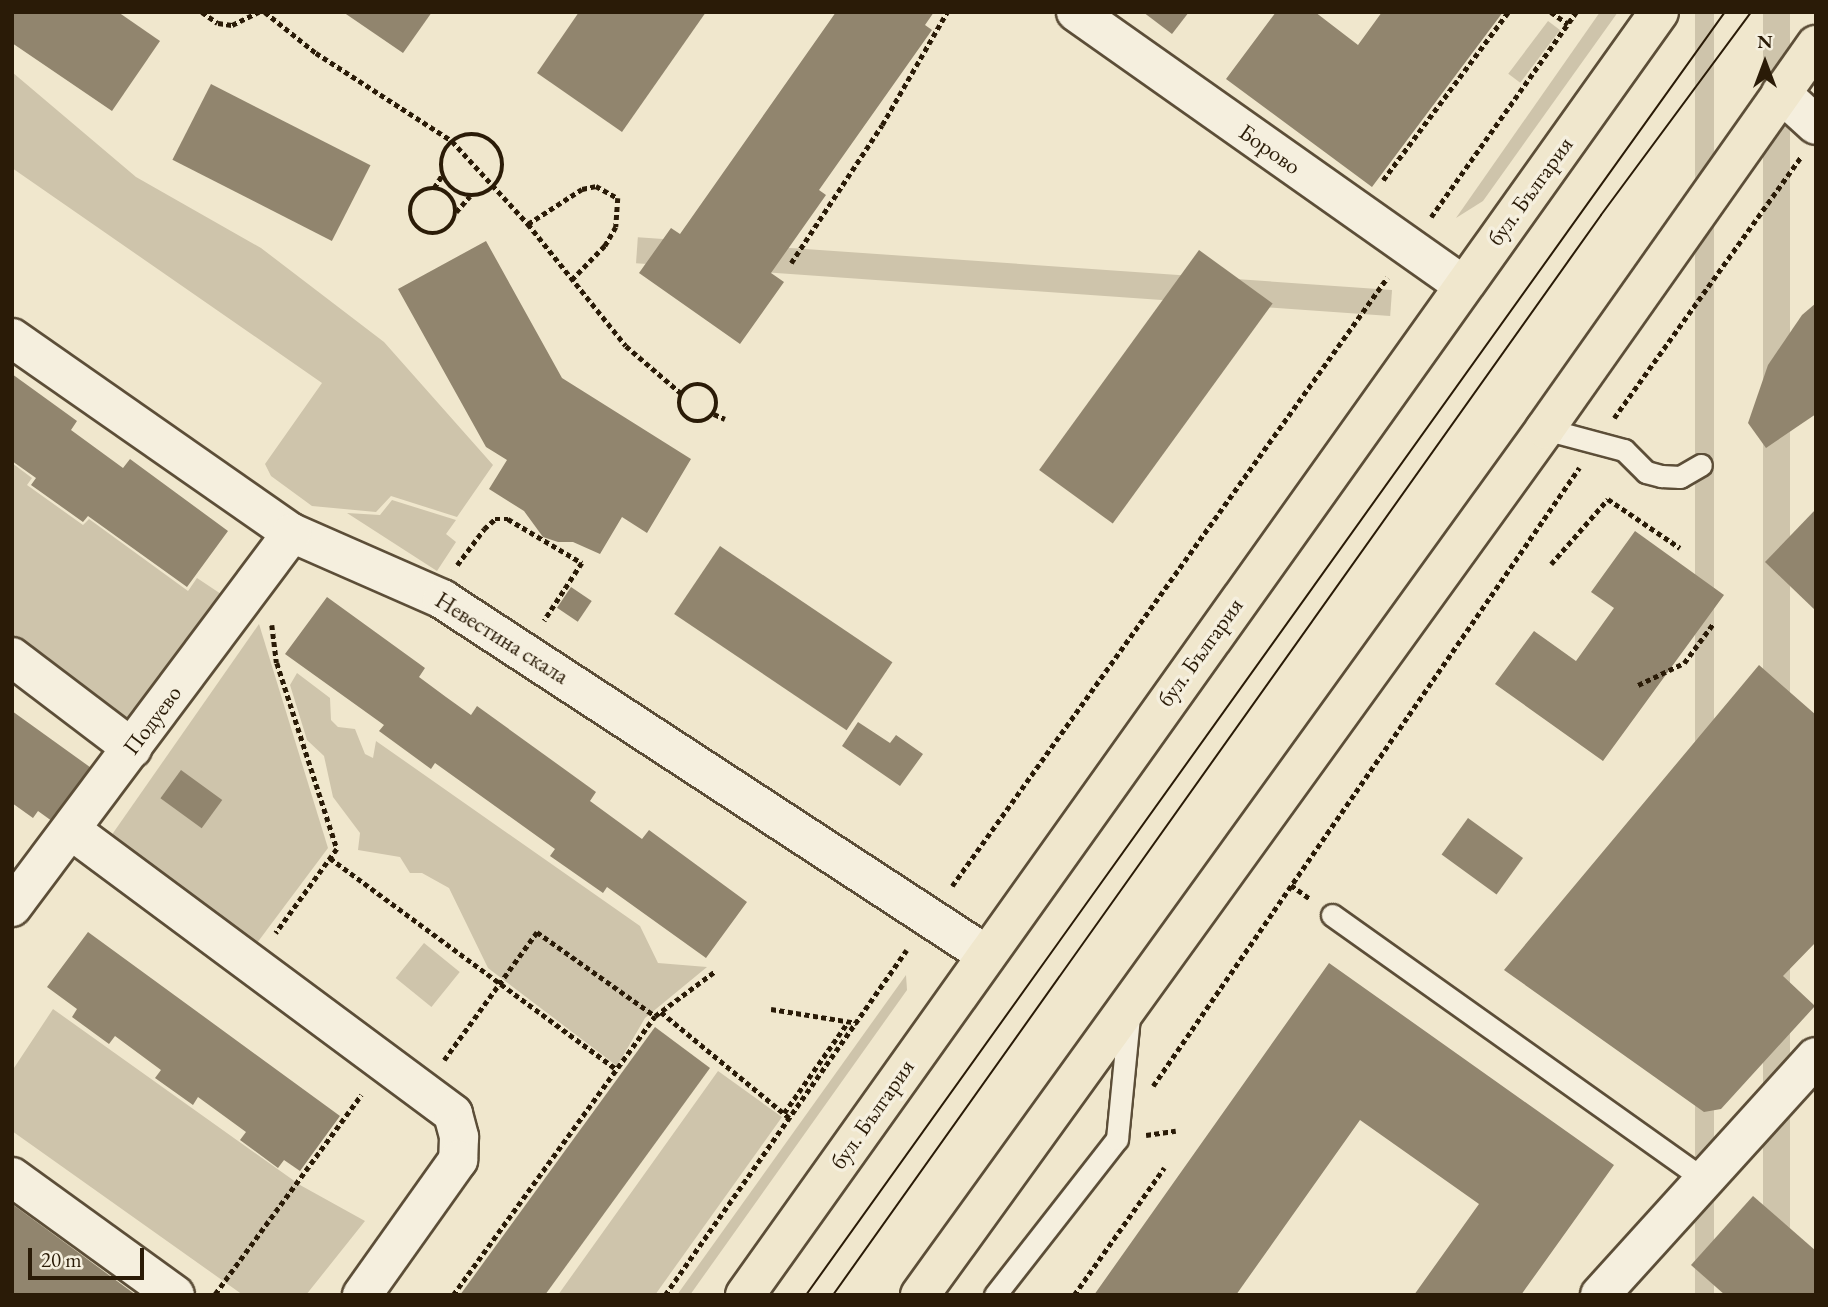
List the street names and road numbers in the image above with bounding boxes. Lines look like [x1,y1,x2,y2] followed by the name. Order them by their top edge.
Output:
[1234,118,1306,180] street label: Борово
[1481,131,1579,251] street label: бул. България
[430,586,574,690] street label: Невестина скала
[1151,592,1249,712] street label: бул. България
[117,680,187,760] street label: Подуево
[824,1054,920,1174] street label: бул. България

